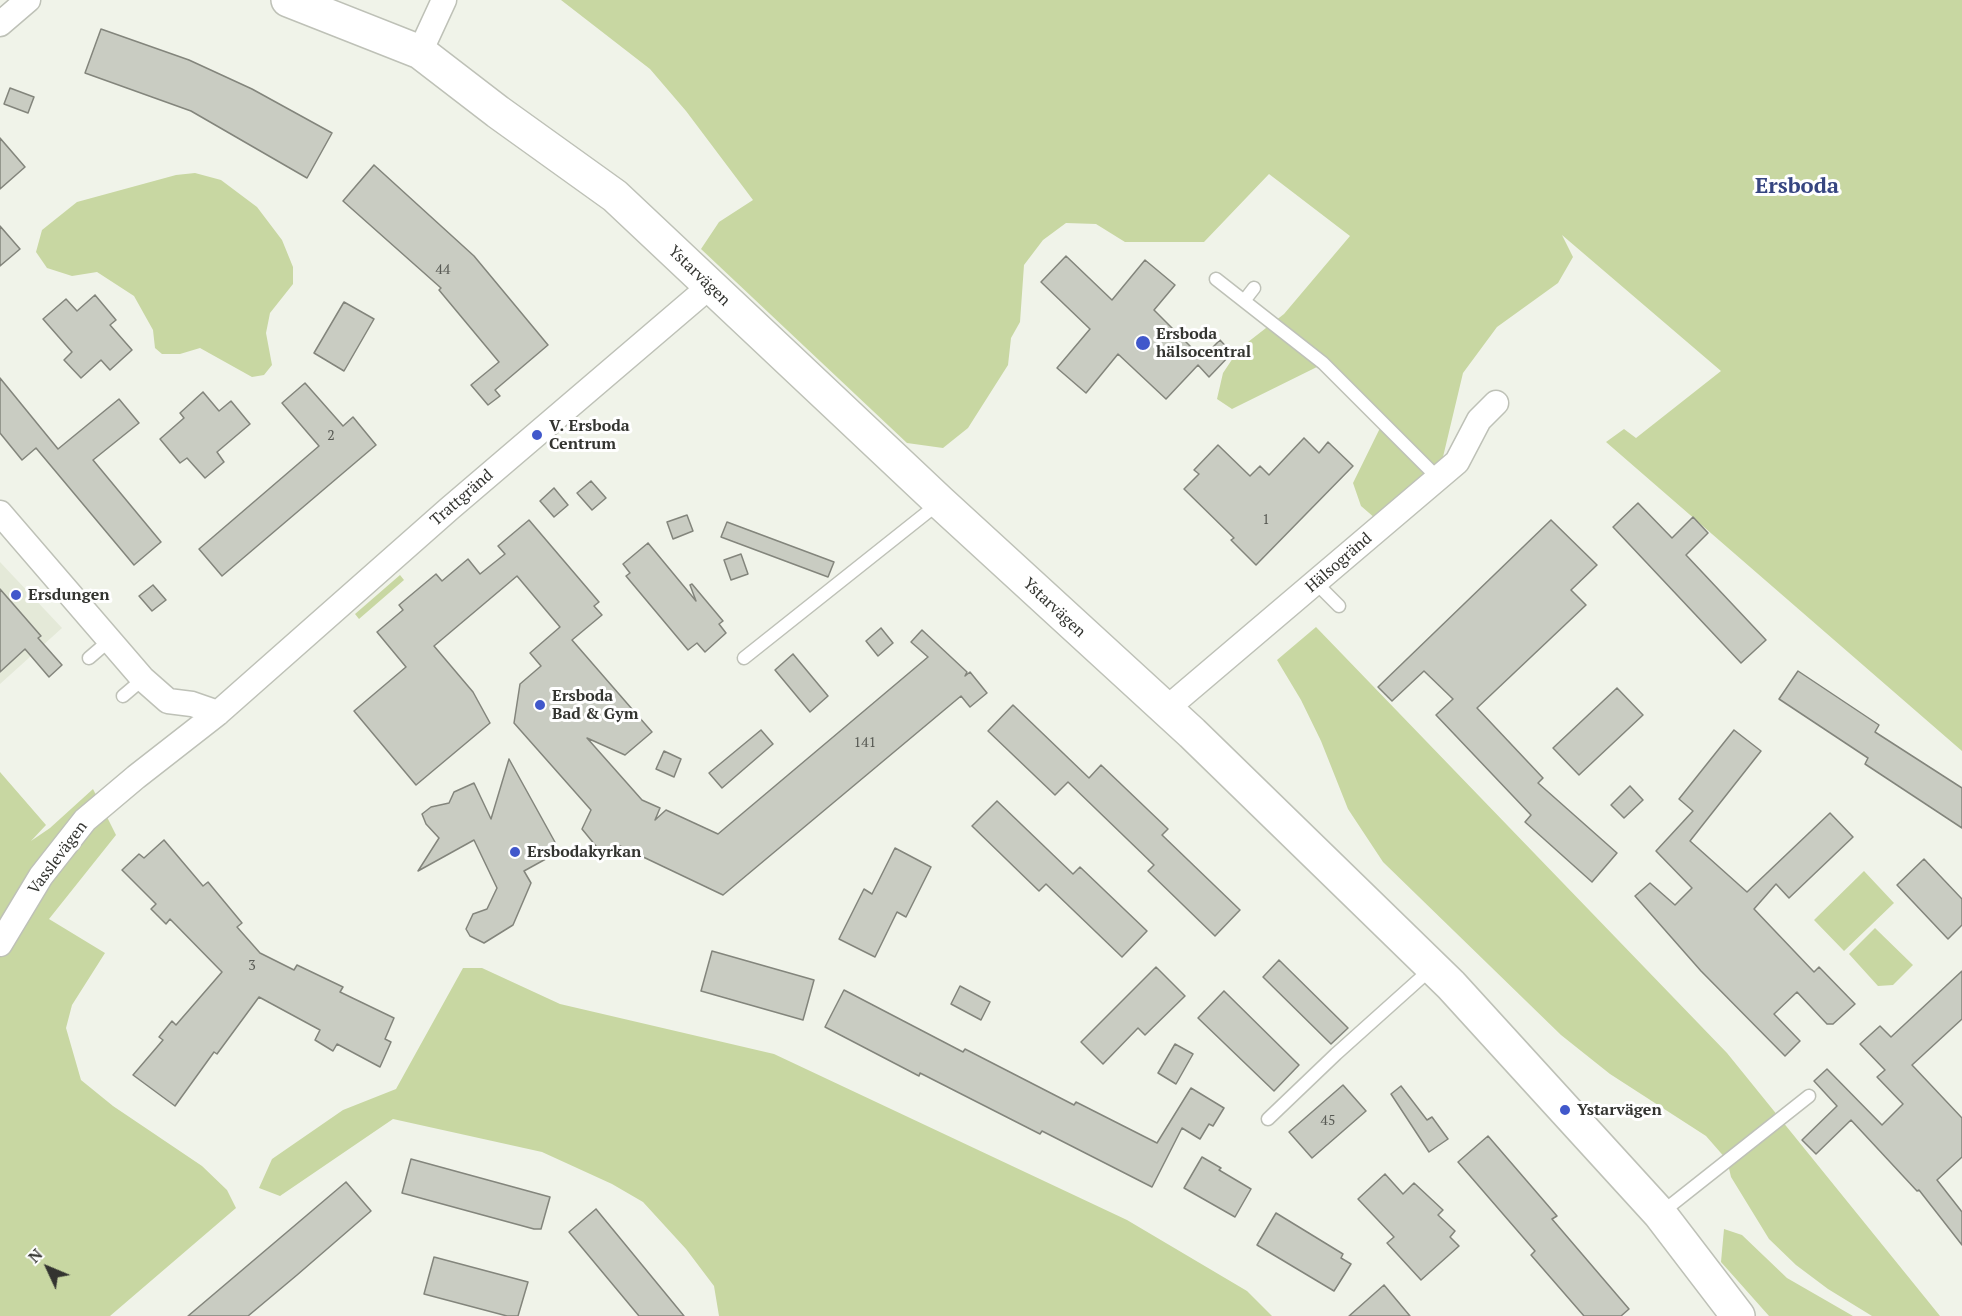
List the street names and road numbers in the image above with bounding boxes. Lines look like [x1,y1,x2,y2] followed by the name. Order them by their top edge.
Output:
[664,242,734,310] street label: Ystarvägen
[427,466,497,530] street label: Trattgränd
[1302,529,1376,597] street label: Hälsogränd
[1019,574,1089,642] street label: Ystarvägen
[24,818,92,898] street label: Vasslevägen

